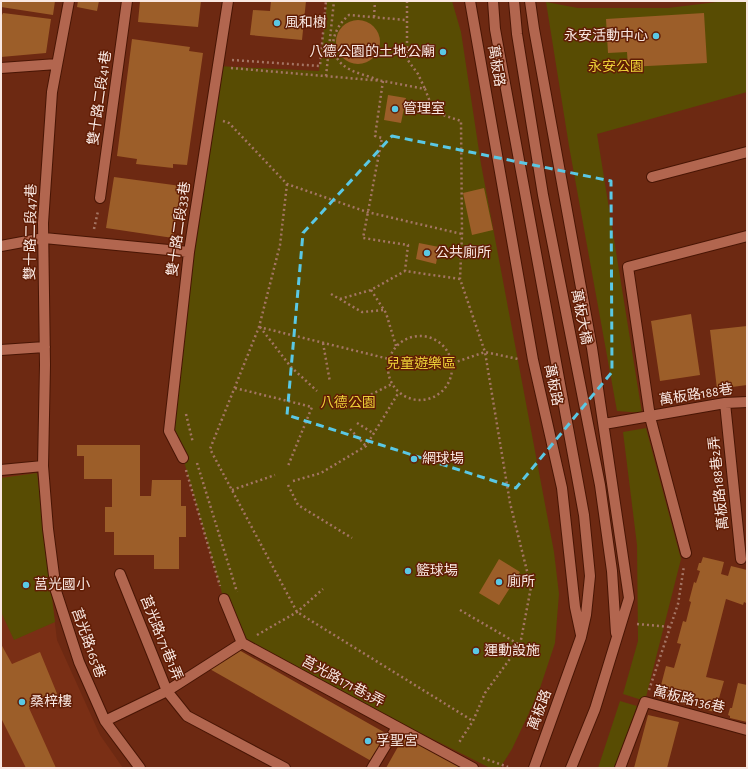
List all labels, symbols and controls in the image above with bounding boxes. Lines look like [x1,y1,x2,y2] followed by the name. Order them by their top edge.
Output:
[285,14,327,30] place label: 風和樹
[272,18,282,28] marker: 風和樹
[564,28,648,43] place label: 永安活動中心
[651,31,661,41] marker: 永安活動中心
[309,43,435,59] place label: 八德公園的土地公廟
[485,44,508,88] street label: 萬板路
[438,47,448,57] marker: 八德公園的土地公廟
[85,50,114,146] street label: 雙十路二段41巷
[588,59,644,74] park label: 永安公園
[403,100,445,116] place label: 管理室
[390,104,400,114] marker: 管理室
[164,181,193,277] street label: 雙十路二段33巷
[22,184,39,280] street label: 雙十路二段47巷
[435,244,491,260] place label: 公共廁所
[422,248,432,258] marker: 公共廁所
[569,288,594,346] street label: 萬板大橋
[386,355,456,371] park label: 兒童遊樂區
[542,363,565,407] street label: 萬板路
[658,381,734,408] street label: 萬板路188巷
[320,394,376,410] park label: 八德公園
[706,435,731,531] street label: 萬板路188巷2弄
[422,451,464,466] place label: 網球場
[409,454,419,464] marker: 網球場
[416,563,458,578] place label: 籃球場
[403,566,413,576] marker: 籃球場
[507,573,535,589] place label: 廁所
[34,577,90,592] place label: 莒光國小
[494,577,504,587] marker: 廁所
[21,580,31,590] marker: 莒光國小
[138,593,185,682] street label: 莒光路171巷1弄
[69,606,108,680] street label: 莒光路165巷
[484,643,540,658] place label: 運動設施
[471,646,481,656] marker: 運動設施
[299,654,387,710] street label: 莒光路171巷3弄
[652,683,726,716] street label: 萬板路136巷
[525,688,554,732] street label: 萬板路
[30,693,72,709] place label: 桑梓樓
[17,697,27,707] marker: 桑梓樓
[376,733,418,748] place label: 孚聖宮
[363,736,373,746] marker: 孚聖宮

